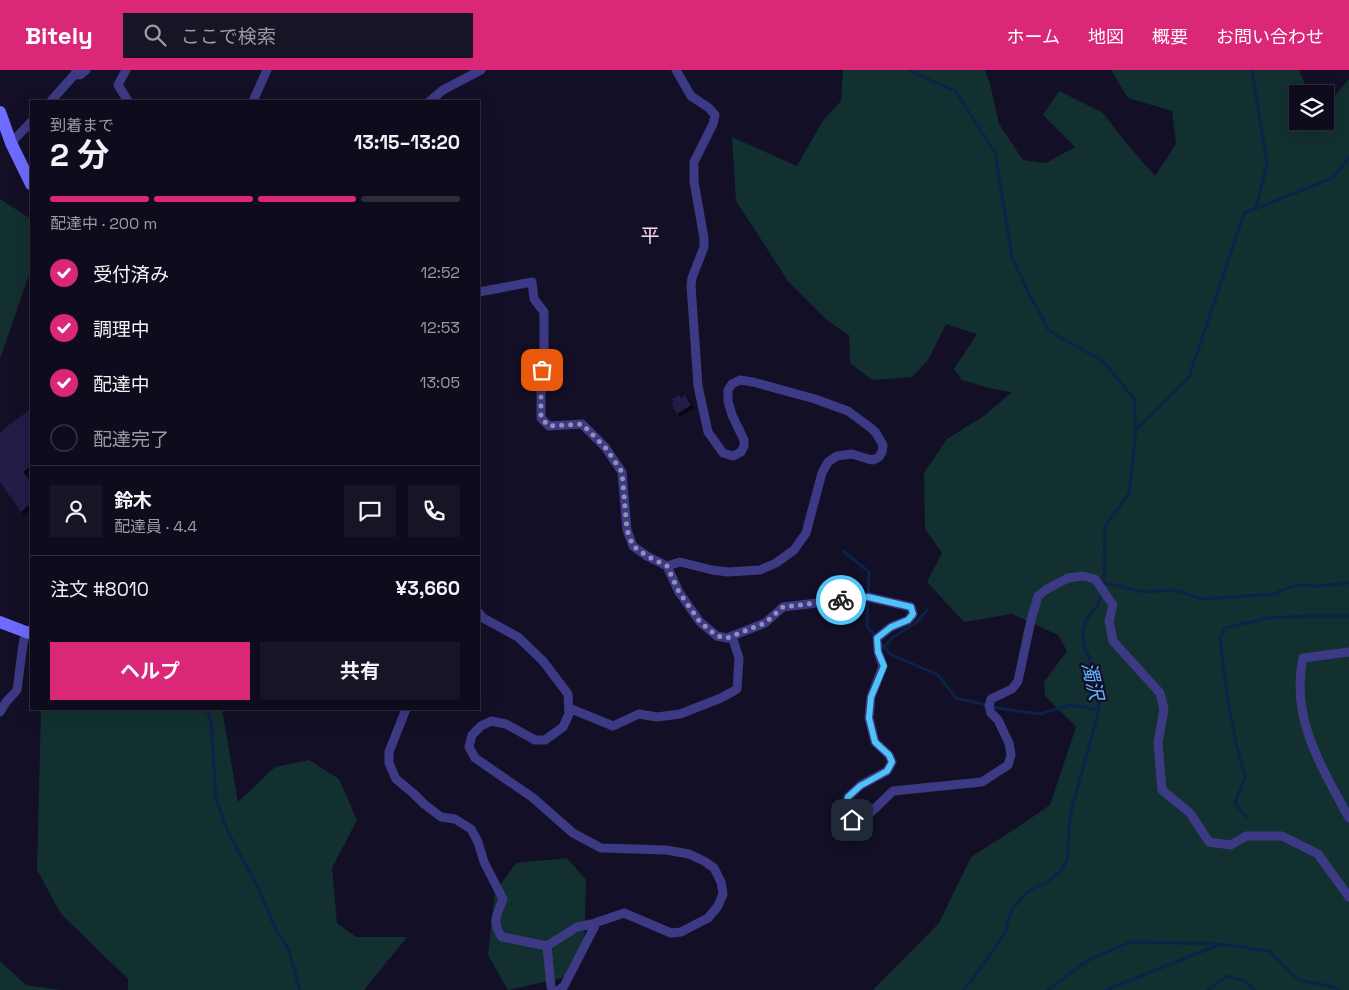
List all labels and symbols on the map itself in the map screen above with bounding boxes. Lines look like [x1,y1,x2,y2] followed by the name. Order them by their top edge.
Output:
[640,223,660,248] district label: 平
[521,349,563,391] pin
[816,575,866,625] courier
[1076,660,1110,705] water label: 濁沢
[831,799,873,841] pin

